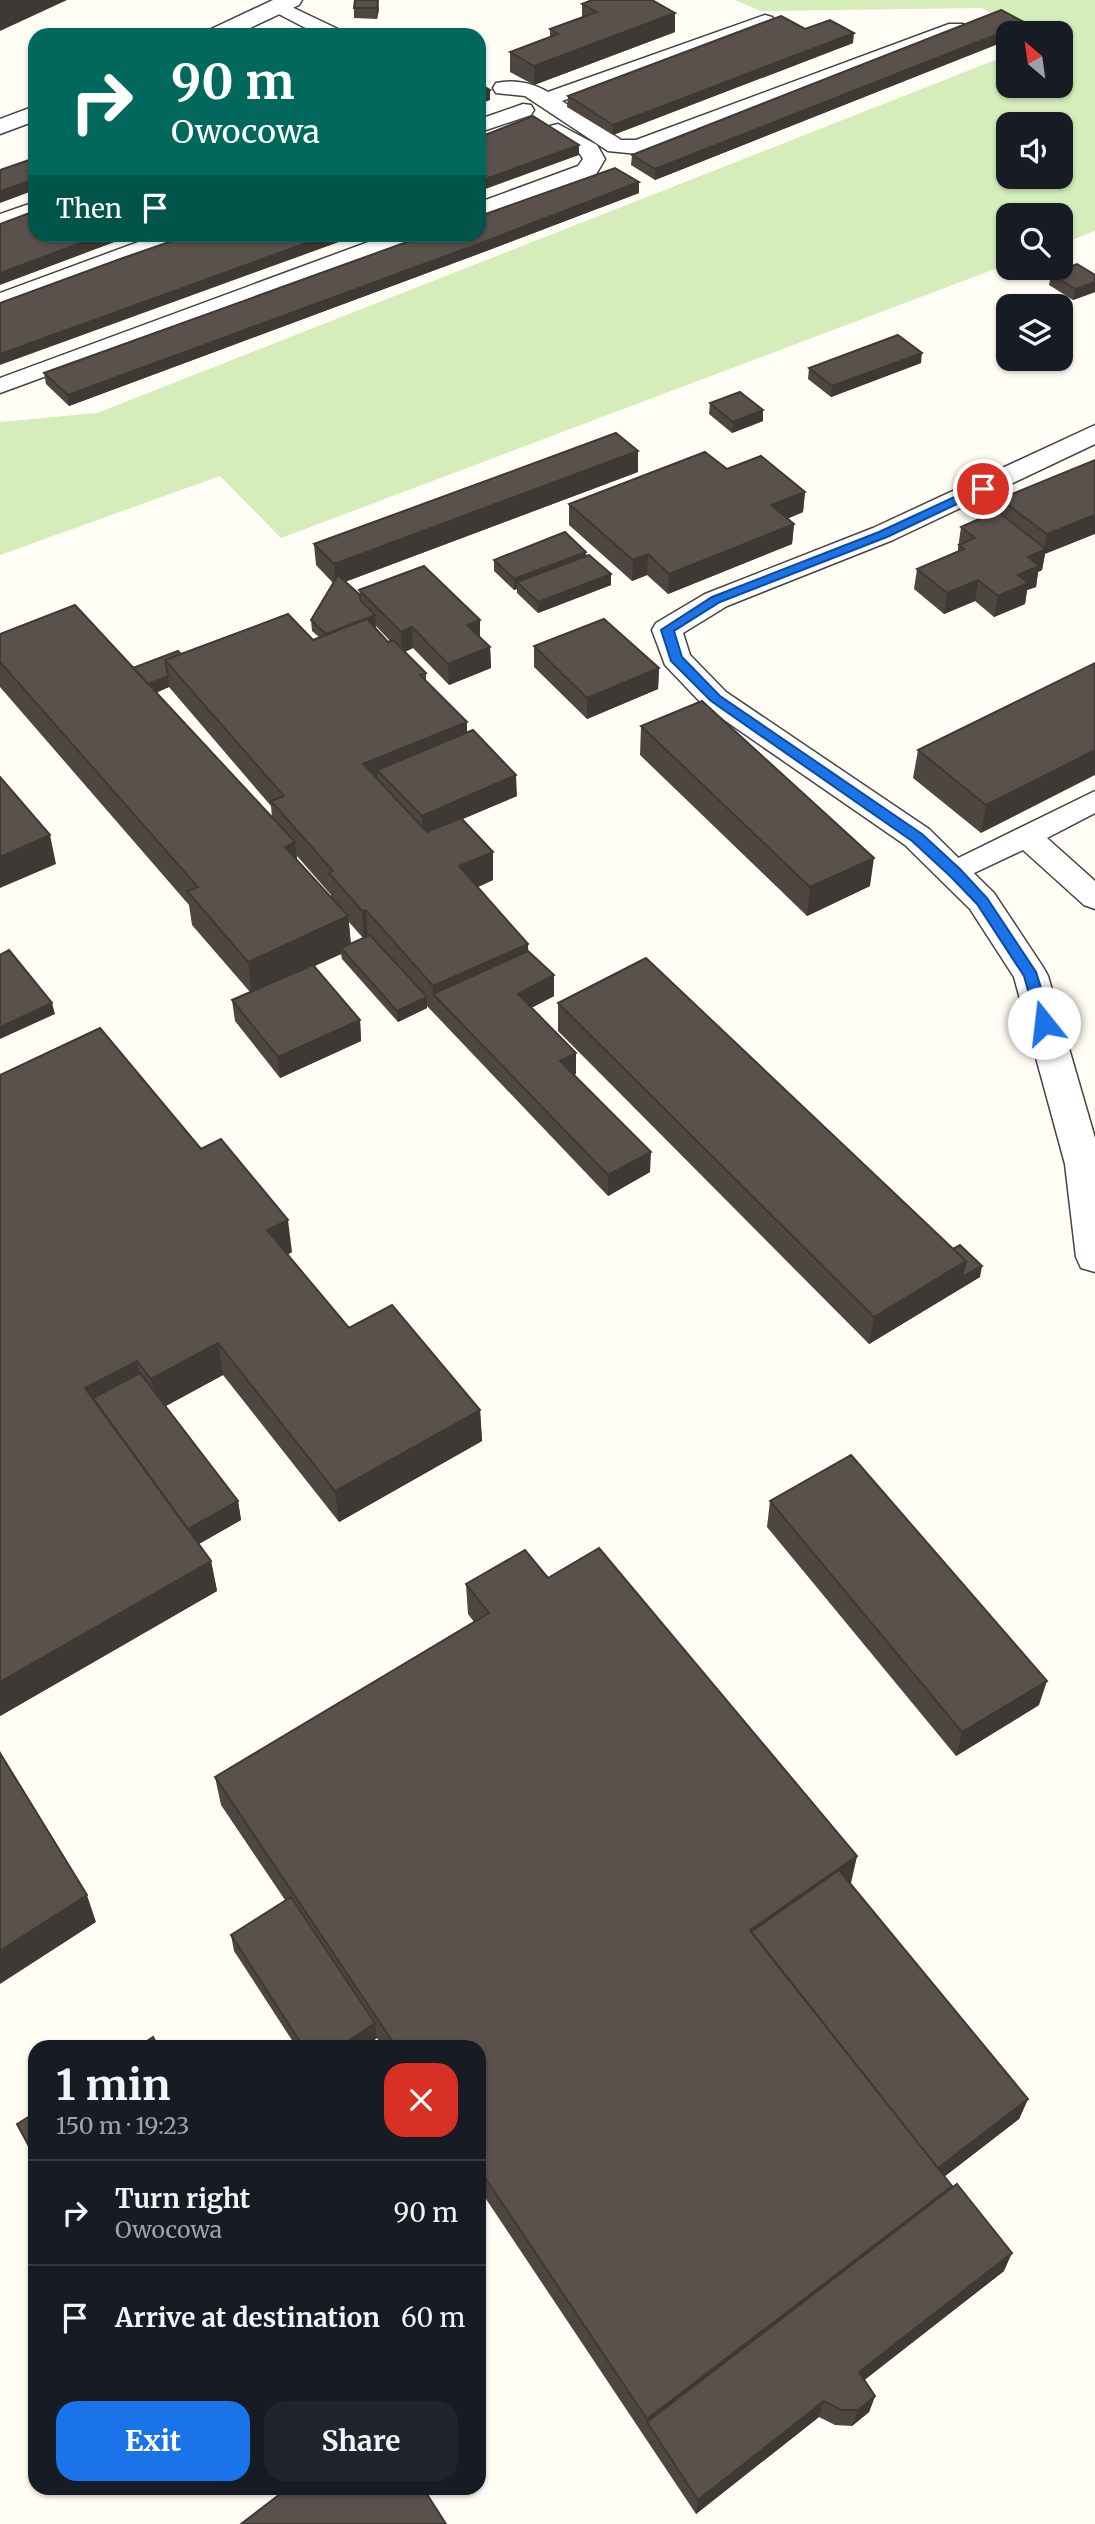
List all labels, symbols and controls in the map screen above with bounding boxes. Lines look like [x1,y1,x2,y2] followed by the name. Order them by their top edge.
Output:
[996,21,1073,98] north arrow
[996,21,1073,371] map controls
[171,51,295,112] text: 90 m
[56,56,147,147] icon: right
[171,112,320,152] text: Owocowa
[996,112,1073,189] button: sound
[136,189,174,227] icon: arrive
[56,192,122,225] text: Then
[996,203,1073,280] button: search
[996,294,1073,371] button: layers
[953,459,1013,519] pin
[964,470,1002,508] icon: arrive
[1007,986,1081,1060] position arrow
[56,2059,170,2111] text: 1 min
[384,2063,458,2137] button: close
[56,2111,189,2140] text: 150 m · 19:23
[115,2182,250,2215] text: Turn right
[56,2194,94,2232] icon: right
[394,2196,458,2229] text: 90 m
[115,2215,222,2244] text: Owocowa
[56,2299,94,2337] icon: arrive
[115,2301,380,2334] text: Arrive at destination
[401,2301,465,2334] text: 60 m
[56,2401,250,2481] button: Exit
[264,2401,458,2481] button: Share

